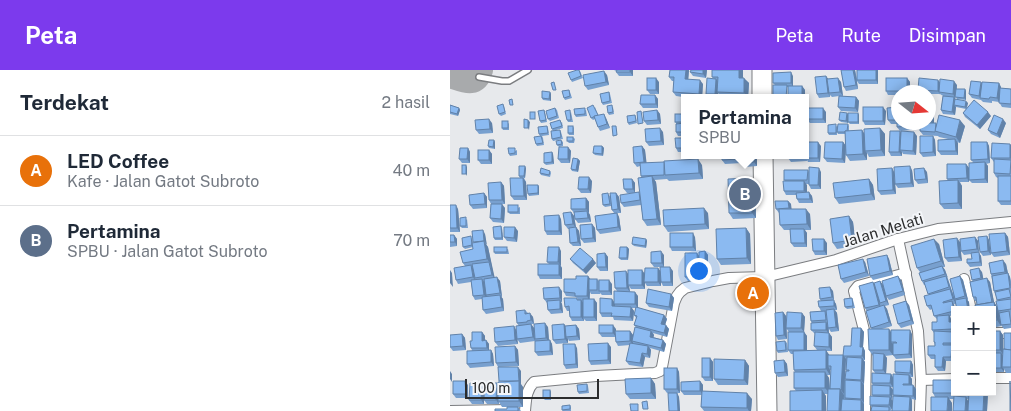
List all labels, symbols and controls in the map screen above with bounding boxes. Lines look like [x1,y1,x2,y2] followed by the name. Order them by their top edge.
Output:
[25,21,77,49] text: Peta
[775,25,813,46] text: Peta
[841,25,881,46] text: Rute
[909,25,986,46] text: Disimpan
[891,85,936,130] north arrow
[20,90,109,115] text: Terdekat
[382,93,430,112] text: 2 hasil
[681,94,809,159] popup
[698,106,792,128] text: Pertamina
[698,128,741,147] text: SPBU
[67,150,169,172] text: LED Coffee
[30,161,42,180] text: A
[392,161,430,180] text: 40 m
[67,172,259,191] text: Kafe · Jalan Gatot Subroto
[729,175,761,213] pin: B
[841,210,925,250] street label: Jalan Melati
[67,220,161,242] text: Pertamina
[31,231,41,250] text: B
[393,231,430,250] text: 70 m
[67,242,267,261] text: SPBU · Jalan Gatot Subroto
[686,258,712,284] your location
[737,274,769,312] pin: A
[951,306,996,396] map controls
[951,306,996,351] button: +
[951,351,996,396] button: −
[465,376,599,399] scale bar
[472,380,510,396] text: 100 m

